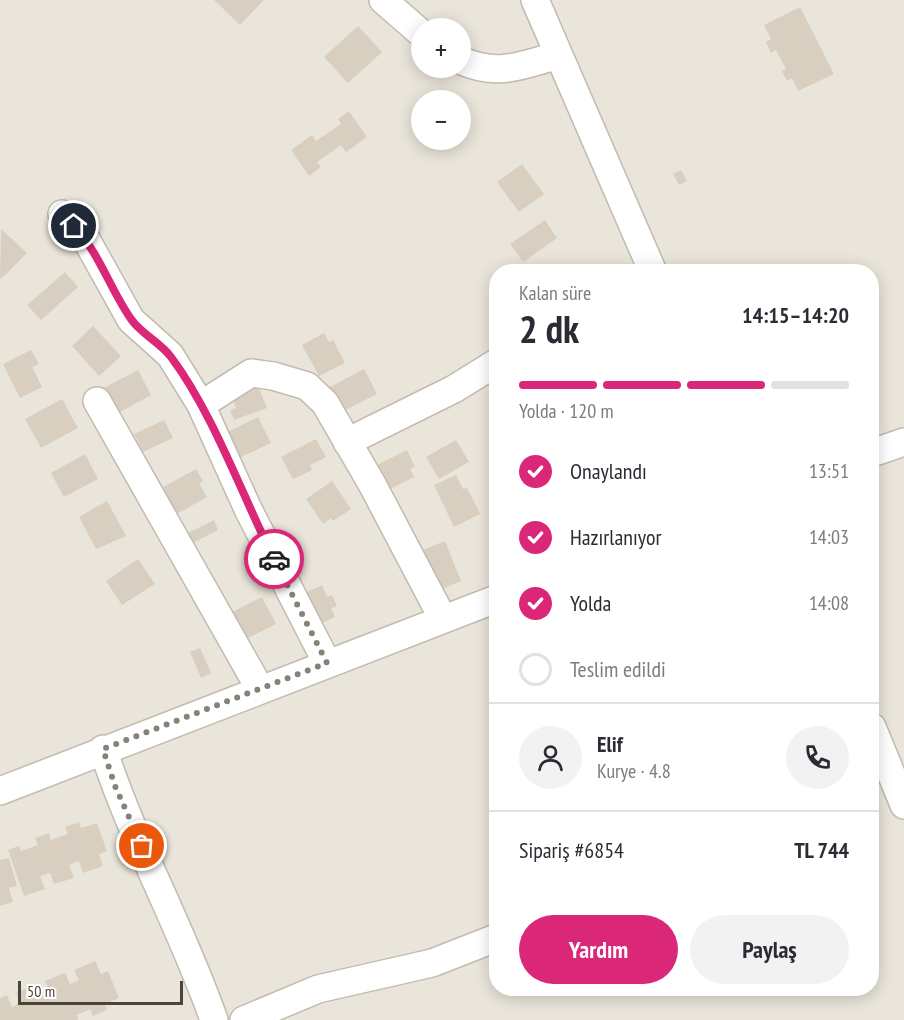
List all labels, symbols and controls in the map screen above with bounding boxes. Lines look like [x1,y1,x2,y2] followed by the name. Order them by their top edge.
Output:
[411,18,471,150] map controls
[411,18,471,78] button: +
[411,90,471,150] button: −
[48,200,99,251] pin
[57,209,90,242] icon: home
[519,280,591,306] text: Kalan süre
[742,301,849,329] text: 14:15–14:20
[519,303,579,354] text: 2 dk
[519,398,614,424] text: Yolda · 120 m
[519,455,552,488] icon: check
[570,457,647,485] text: Onaylandı
[809,458,849,484] text: 13:51
[519,521,552,554] icon: check
[570,523,661,551] text: Hazırlanıyor
[809,524,849,550] text: 14:03
[244,529,304,589] courier
[258,543,291,576] icon: car
[519,587,552,620] icon: check
[570,589,611,617] text: Yolda
[809,590,849,616] text: 14:08
[570,655,666,683] text: Teslim edildi
[519,726,582,789] button: person
[786,726,849,789] button: phone
[597,730,623,758] text: Elif
[597,758,671,784] text: Kurye · 4.8
[116,820,167,871] pin
[125,829,158,862] icon: bag
[519,836,624,864] text: Sipariş #6854
[794,836,849,864] text: TL 744
[519,915,678,984] button: Yardım
[690,915,849,984] button: Paylaş
[18,978,183,1006] scale bar
[27,981,55,1001] text: 50 m

